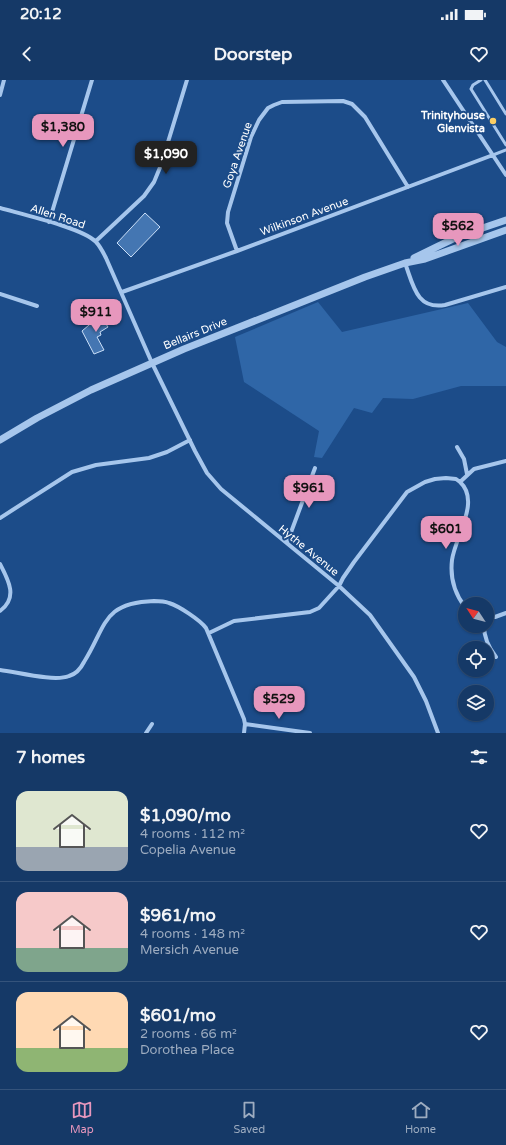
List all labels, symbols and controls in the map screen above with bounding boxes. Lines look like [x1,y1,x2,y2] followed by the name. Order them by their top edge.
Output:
[20,5,62,23] text: 20:12
[16,43,38,65] icon: back
[214,43,292,65] text: Doorstep
[468,43,490,65] icon: heart
[420,109,486,135] place label: Trinityhouse Glenvista
[30,114,96,148] pin: $1,380
[488,116,498,126] marker: Trinityhouse Glenvista
[41,119,85,135] text: $1,380
[220,120,255,190] street label: Goya Avenue
[133,141,199,175] pin: $1,090
[144,146,188,162] text: $1,090
[258,194,350,238] street label: Wilkinson Avenue
[29,201,87,231] street label: Allen Road
[434,213,482,247] pin: $562
[442,218,474,234] text: $562
[72,299,120,333] pin: $911
[80,304,112,320] text: $911
[161,315,229,352] street label: Bellairs Drive
[285,475,333,509] pin: $961
[293,480,325,496] text: $961
[422,516,470,550] pin: $601
[430,521,462,537] text: $601
[276,522,341,579] street label: Hythe Avenue
[458,597,494,633] north arrow
[458,597,494,721] map controls
[458,641,494,677] button: locate
[458,685,494,721] button: layers
[255,686,303,720] pin: $529
[263,691,295,707] text: $529
[468,746,490,768] icon: filters
[16,747,85,768] text: 7 homes
[140,805,231,826] text: $1,090/mo
[48,807,96,855] icon: home
[468,820,490,842] icon: heart
[140,826,245,842] text: 4 rooms · 112 m²
[140,842,236,858] text: Copelia Avenue
[140,905,216,926] text: $961/mo
[48,908,96,956] icon: home
[468,921,490,943] icon: heart
[140,926,245,942] text: 4 rooms · 148 m²
[140,942,239,958] text: Mersich Avenue
[140,1005,216,1026] text: $601/mo
[48,1008,96,1056] icon: home
[468,1021,490,1043] icon: heart
[140,1026,237,1042] text: 2 rooms · 66 m²
[140,1042,234,1058] text: Dorothea Place
[70,1099,94,1136] tab: Map
[233,1099,265,1136] tab: Saved
[405,1099,436,1136] tab: Home

